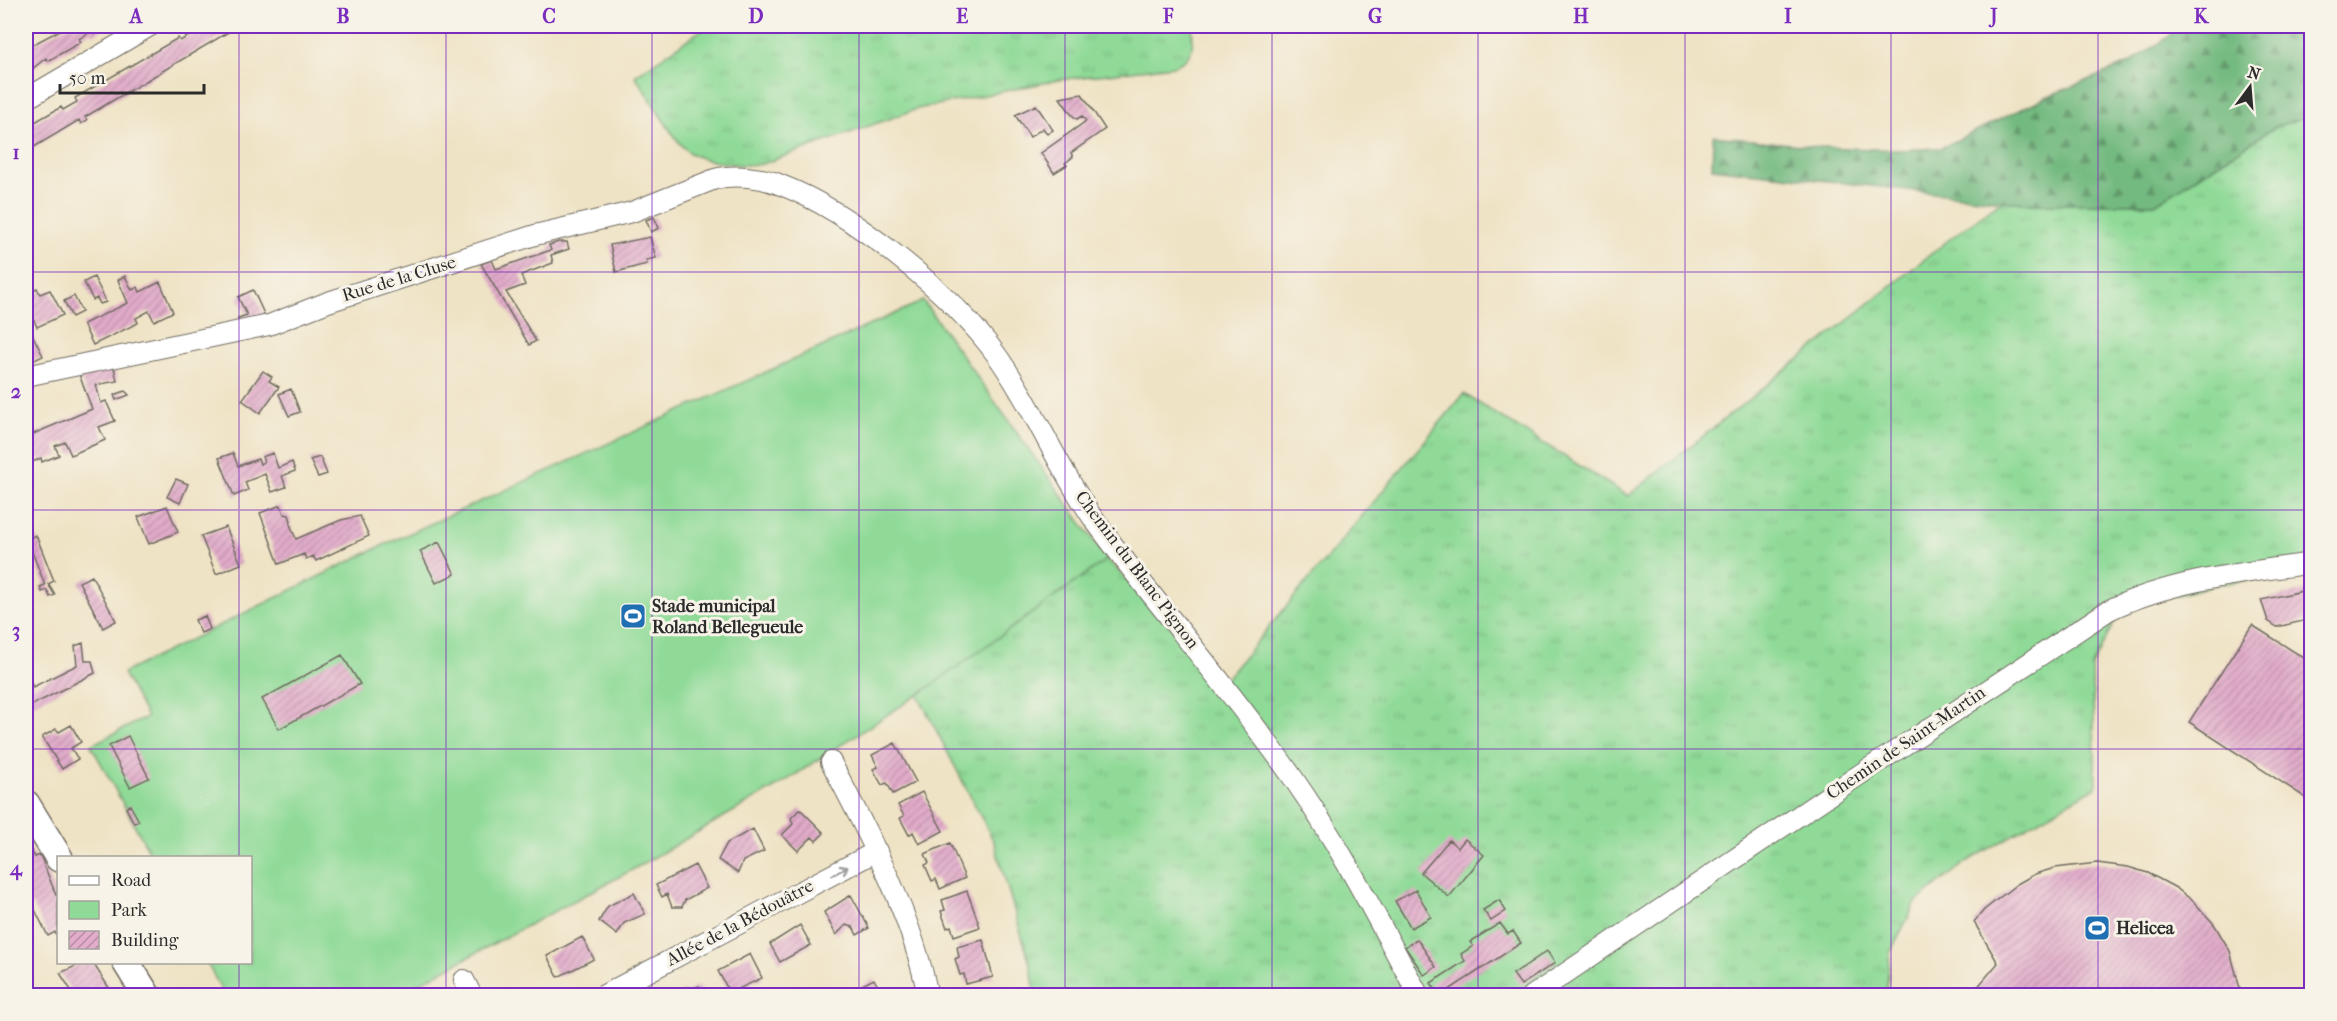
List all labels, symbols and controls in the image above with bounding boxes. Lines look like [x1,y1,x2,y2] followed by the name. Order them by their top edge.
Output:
[128,5,144,28] text: A
[336,5,350,28] text: B
[542,5,556,28] text: C
[748,5,764,28] text: D
[956,5,968,28] text: E
[1162,5,1174,28] text: F
[1368,5,1382,28] text: G
[1573,5,1589,28] text: H
[1784,5,1792,28] text: I
[1988,5,1998,28] text: J
[2194,5,2210,28] text: K
[60,57,204,95] scale bar
[2220,57,2280,117] north arrow
[2246,62,2263,84] text: N
[69,68,106,89] text: 50 m
[12,141,20,164] text: 1
[339,252,459,306] street label: Rue de la Cluse
[11,380,21,403] text: 2
[1071,487,1204,654] street label: Chemin du Blanc Pignon
[652,596,803,638] place label: Stade municipal Roland Bellegueule
[618,601,648,631] sports icon: Stade municipal Roland Bellegueule
[12,619,20,642] text: 3
[1822,682,1990,804] street label: Chemin de Saint-Martin
[57,856,252,964] legend
[9,857,23,881] text: 4
[830,865,848,876] one-way arrow
[111,870,151,891] text: Road
[662,875,817,971] street label: Allée de la Bédouâtre
[111,900,148,921] text: Park
[2082,913,2112,943] sports icon: Helicea
[2116,918,2175,939] place label: Helicea
[111,930,179,951] text: Building

